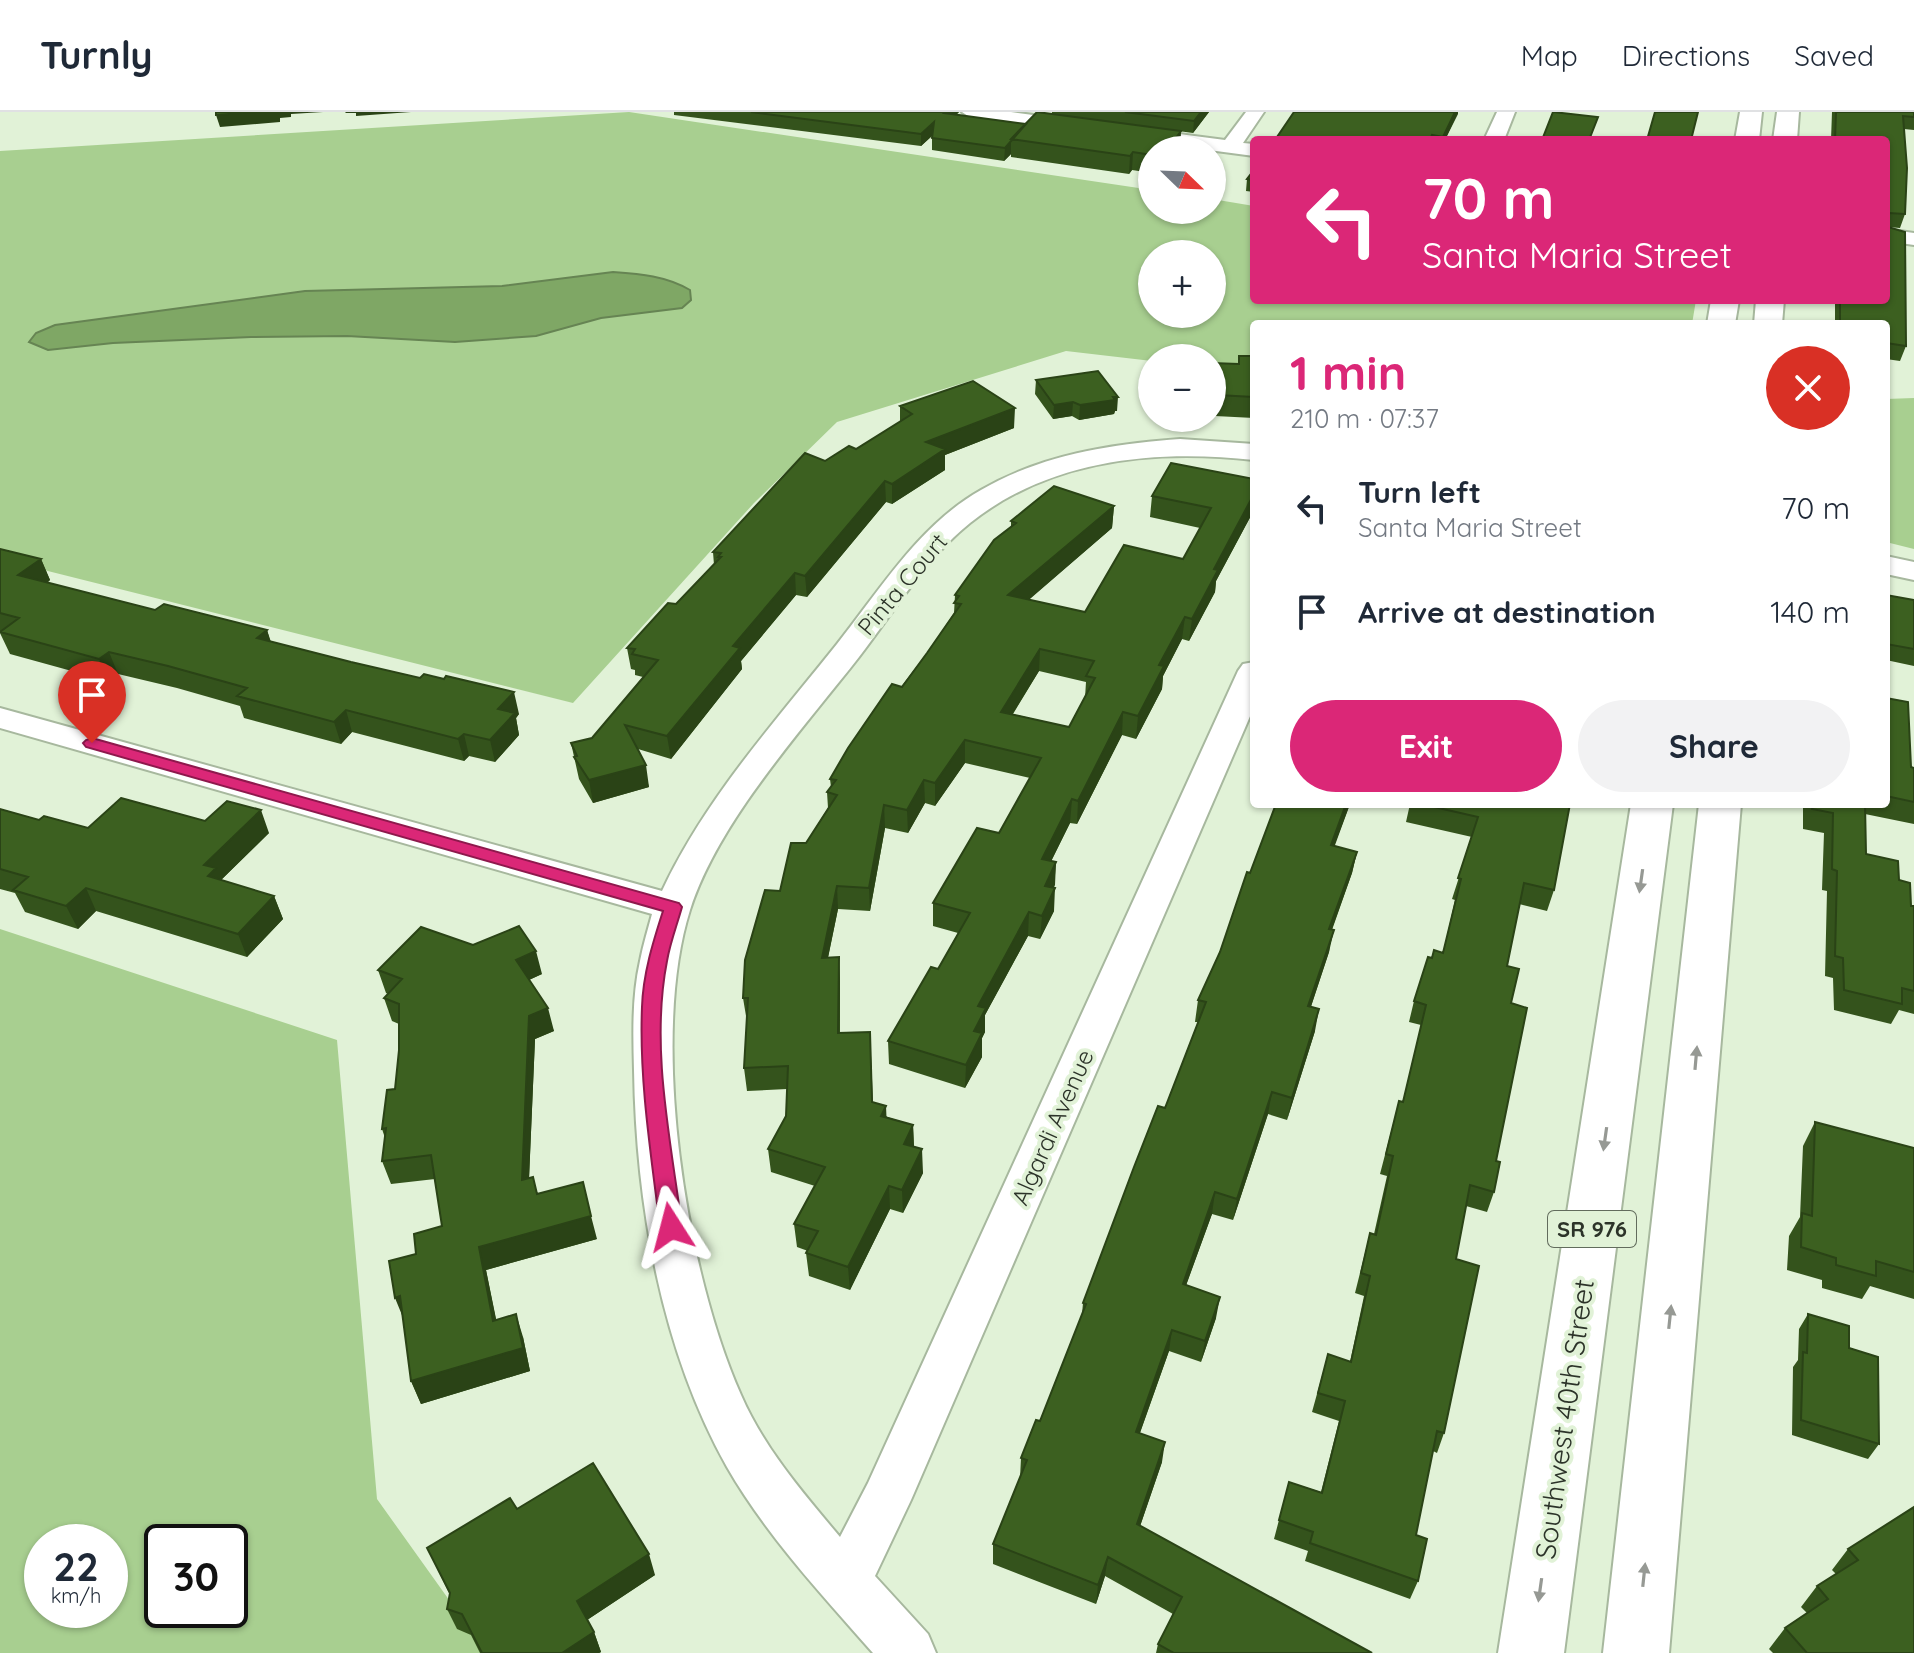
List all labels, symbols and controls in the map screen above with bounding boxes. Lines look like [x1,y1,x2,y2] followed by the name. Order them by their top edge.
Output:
[40,31,153,79] text: Turnly
[1521,38,1578,73] text: Map
[1622,38,1750,73] text: Directions
[1794,38,1874,73] text: Saved
[1138,136,1226,224] north arrow
[1138,136,1226,432] map controls
[1422,163,1554,233] text: 70 m
[1290,168,1394,272] icon: left
[1422,232,1732,277] text: Santa Maria Street
[1138,240,1226,328] button: +
[1290,342,1406,402] text: 1 min
[1138,344,1226,432] button: −
[1766,346,1850,430] button: close
[1290,402,1439,435] text: 210 m · 07:37
[1358,473,1481,511] text: Turn left
[1290,486,1334,530] icon: left
[1781,489,1850,527] text: 70 m
[1358,511,1582,544] text: Santa Maria Street
[851,527,953,641] street label: Pinta Court
[1290,590,1334,634] icon: arrive
[1358,593,1656,631] text: Arrive at destination
[1770,593,1850,631] text: 140 m
[58,661,126,743] pin
[70,673,114,717] icon: arrive
[1290,700,1562,792] button: Exit
[1578,700,1850,792] button: Share
[1634,869,1647,894] one-way arrow
[1004,1045,1100,1209] street label: Algardi Avenue
[1689,1045,1702,1070] one-way arrow
[1598,1127,1611,1152] one-way arrow
[629,1185,713,1269] position arrow
[1548,1211,1636,1247] road number: SR 976
[1527,1277,1601,1561] street label: Southwest 40th Street
[1663,1304,1676,1329] one-way arrow
[144,1524,248,1628] speed limit sign: 30
[53,1541,99,1591] text: 22
[1637,1562,1650,1587] one-way arrow
[1533,1578,1546,1603] one-way arrow
[51,1583,101,1608] text: km/h

